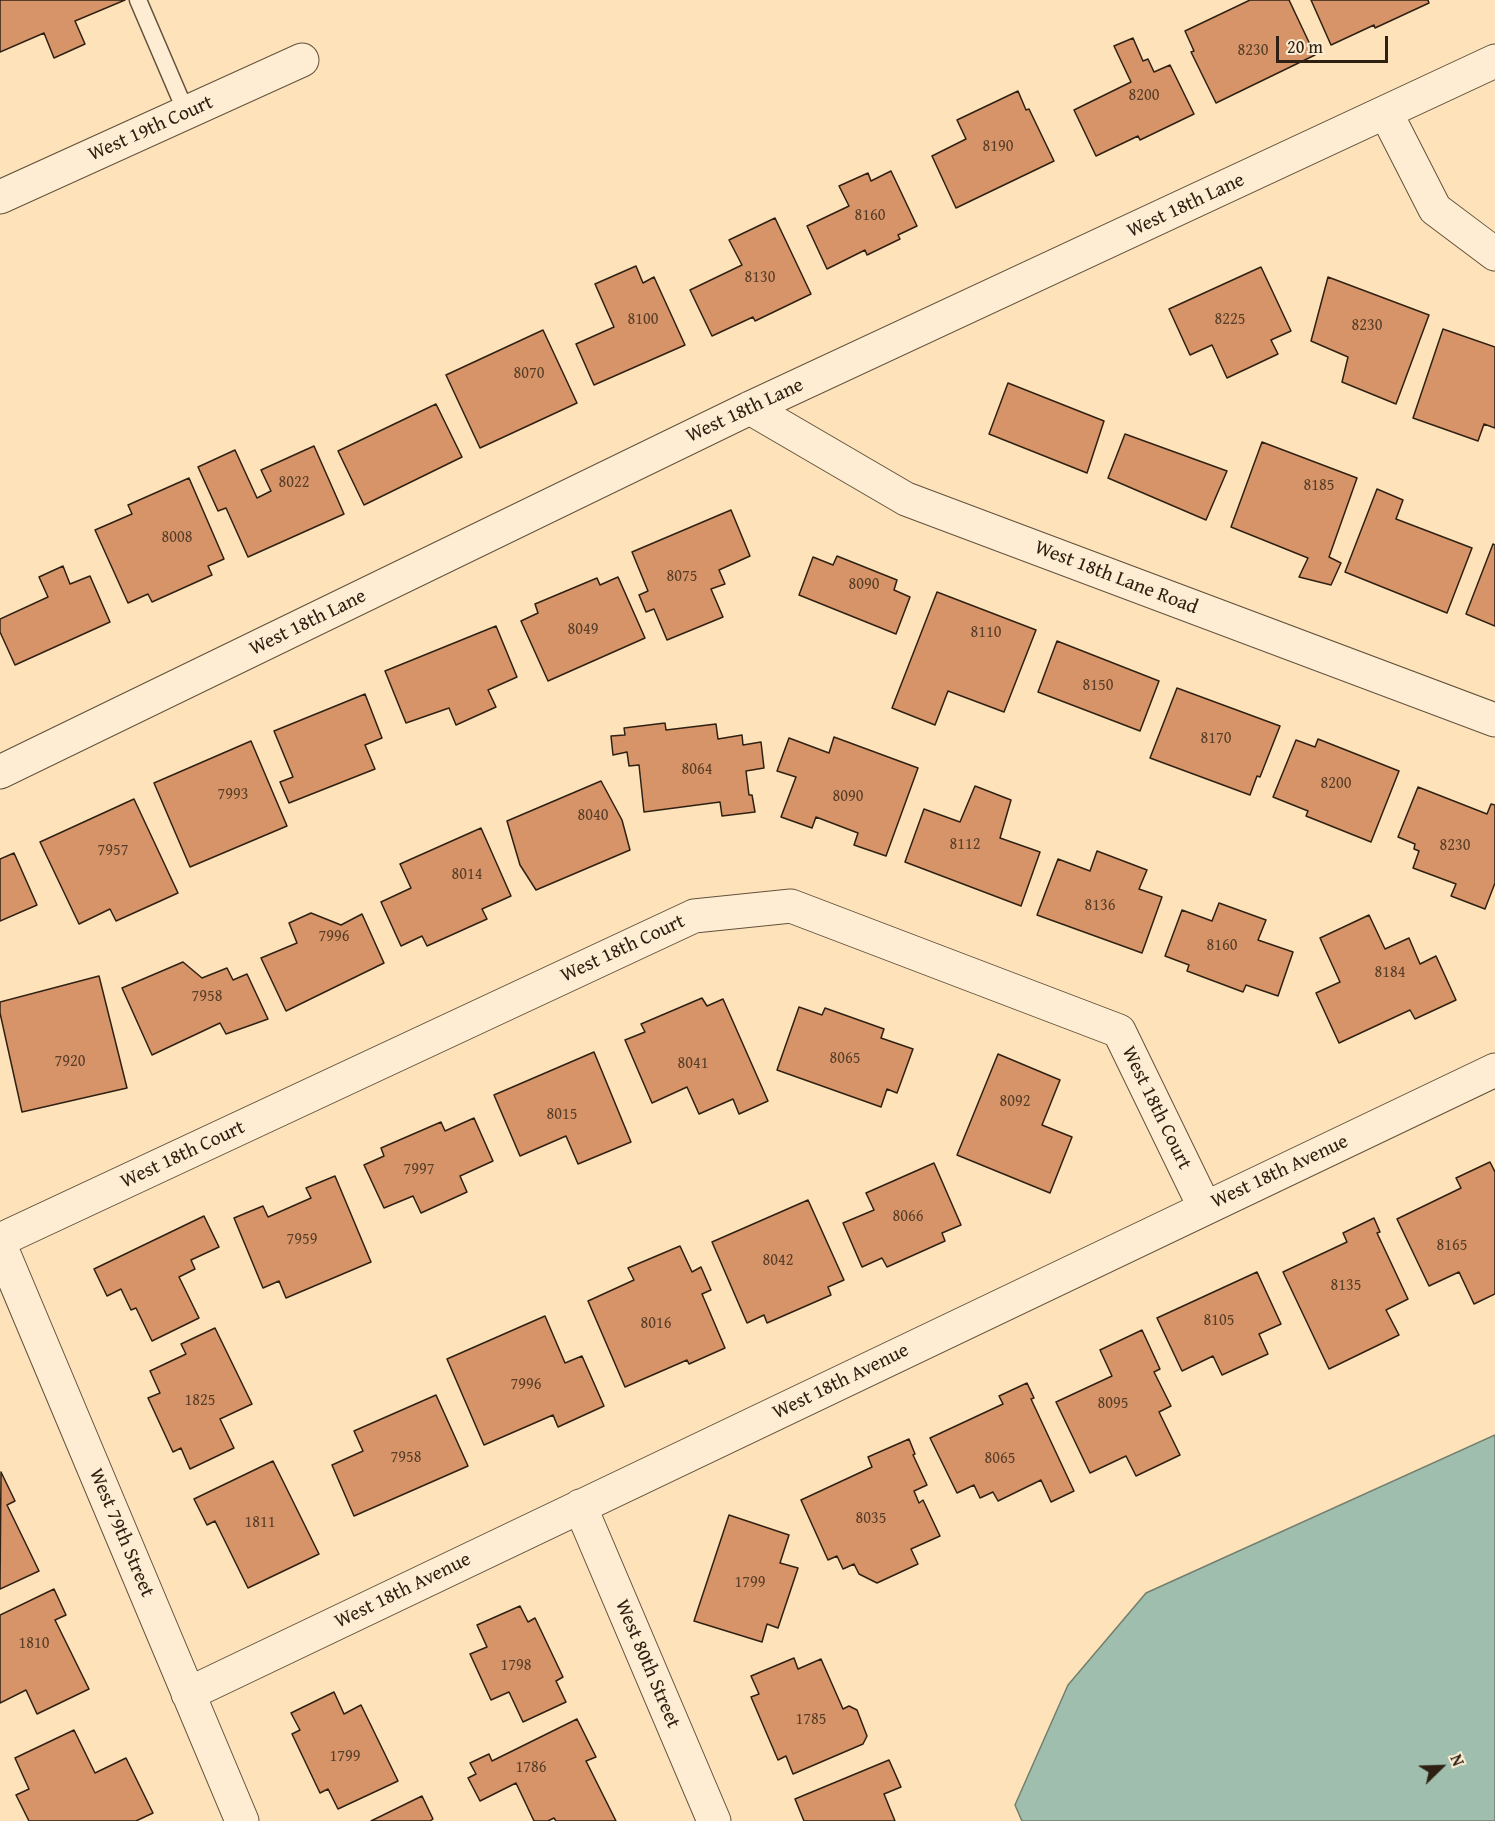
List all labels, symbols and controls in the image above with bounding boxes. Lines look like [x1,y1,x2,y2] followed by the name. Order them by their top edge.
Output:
[1279,24,1392,62] scale bar
[1287,33,1323,60] text: 20 m
[1238,41,1268,61] house number: 8230
[1129,86,1159,106] house number: 8200
[85,91,217,167] street label: West 19th Court
[983,137,1013,157] house number: 8190
[1123,168,1249,244] street label: West 18th Lane
[855,206,885,226] house number: 8160
[745,268,775,288] house number: 8130
[628,310,658,330] house number: 8100
[1215,310,1245,330] house number: 8225
[1352,316,1382,336] house number: 8230
[514,364,544,384] house number: 8070
[682,373,808,449] street label: West 18th Lane
[279,473,309,493] house number: 8022
[1304,476,1334,496] house number: 8185
[162,528,192,548] house number: 8008
[1031,536,1201,620] street label: West 18th Lane Road
[667,567,697,587] house number: 8075
[849,575,879,595] house number: 8090
[246,584,370,662] street label: West 18th Lane
[568,620,598,640] house number: 8049
[971,623,1001,643] house number: 8110
[1083,676,1113,696] house number: 8150
[1201,729,1231,749] house number: 8170
[682,760,712,780] house number: 8064
[1321,774,1351,794] house number: 8200
[218,785,248,805] house number: 7993
[833,787,863,807] house number: 8090
[578,806,608,826] house number: 8040
[950,835,980,855] house number: 8112
[1440,836,1470,856] house number: 8230
[98,841,128,861] house number: 7957
[452,865,482,885] house number: 8014
[1085,896,1115,916] house number: 8136
[557,910,689,988] street label: West 18th Court
[319,927,349,947] house number: 7996
[1207,936,1237,956] house number: 8160
[1375,963,1405,983] house number: 8184
[192,987,222,1007] house number: 7958
[1116,1042,1196,1174] street label: West 18th Court
[830,1049,860,1069] house number: 8065
[55,1052,85,1072] house number: 7920
[678,1054,708,1074] house number: 8041
[1000,1092,1030,1112] house number: 8092
[547,1105,577,1125] house number: 8015
[117,1116,249,1194] street label: West 18th Court
[1208,1130,1352,1214] street label: West 18th Avenue
[404,1160,434,1180] house number: 7997
[893,1207,923,1227] house number: 8066
[287,1230,317,1250] house number: 7959
[1437,1236,1467,1256] house number: 8165
[763,1251,793,1271] house number: 8042
[1331,1276,1361,1296] house number: 8135
[1204,1311,1234,1331] house number: 8105
[641,1314,671,1334] house number: 8016
[769,1339,913,1425] street label: West 18th Avenue
[511,1375,541,1395] house number: 7996
[185,1391,215,1411] house number: 1825
[1098,1394,1128,1414] house number: 8095
[391,1448,421,1468] house number: 7958
[985,1449,1015,1469] house number: 8065
[83,1465,159,1601] street label: West 79th Street
[856,1509,886,1529] house number: 8035
[245,1513,275,1533] house number: 1811
[331,1548,475,1634] street label: West 18th Avenue
[735,1573,765,1593] house number: 1799
[609,1596,685,1732] street label: West 80th Street
[19,1634,49,1654] house number: 1810
[501,1656,531,1676] house number: 1798
[796,1710,826,1730] house number: 1785
[1411,1737,1471,1797] north arrow
[330,1747,360,1767] house number: 1799
[1444,1750,1471,1770] text: N
[516,1758,546,1778] house number: 1786

